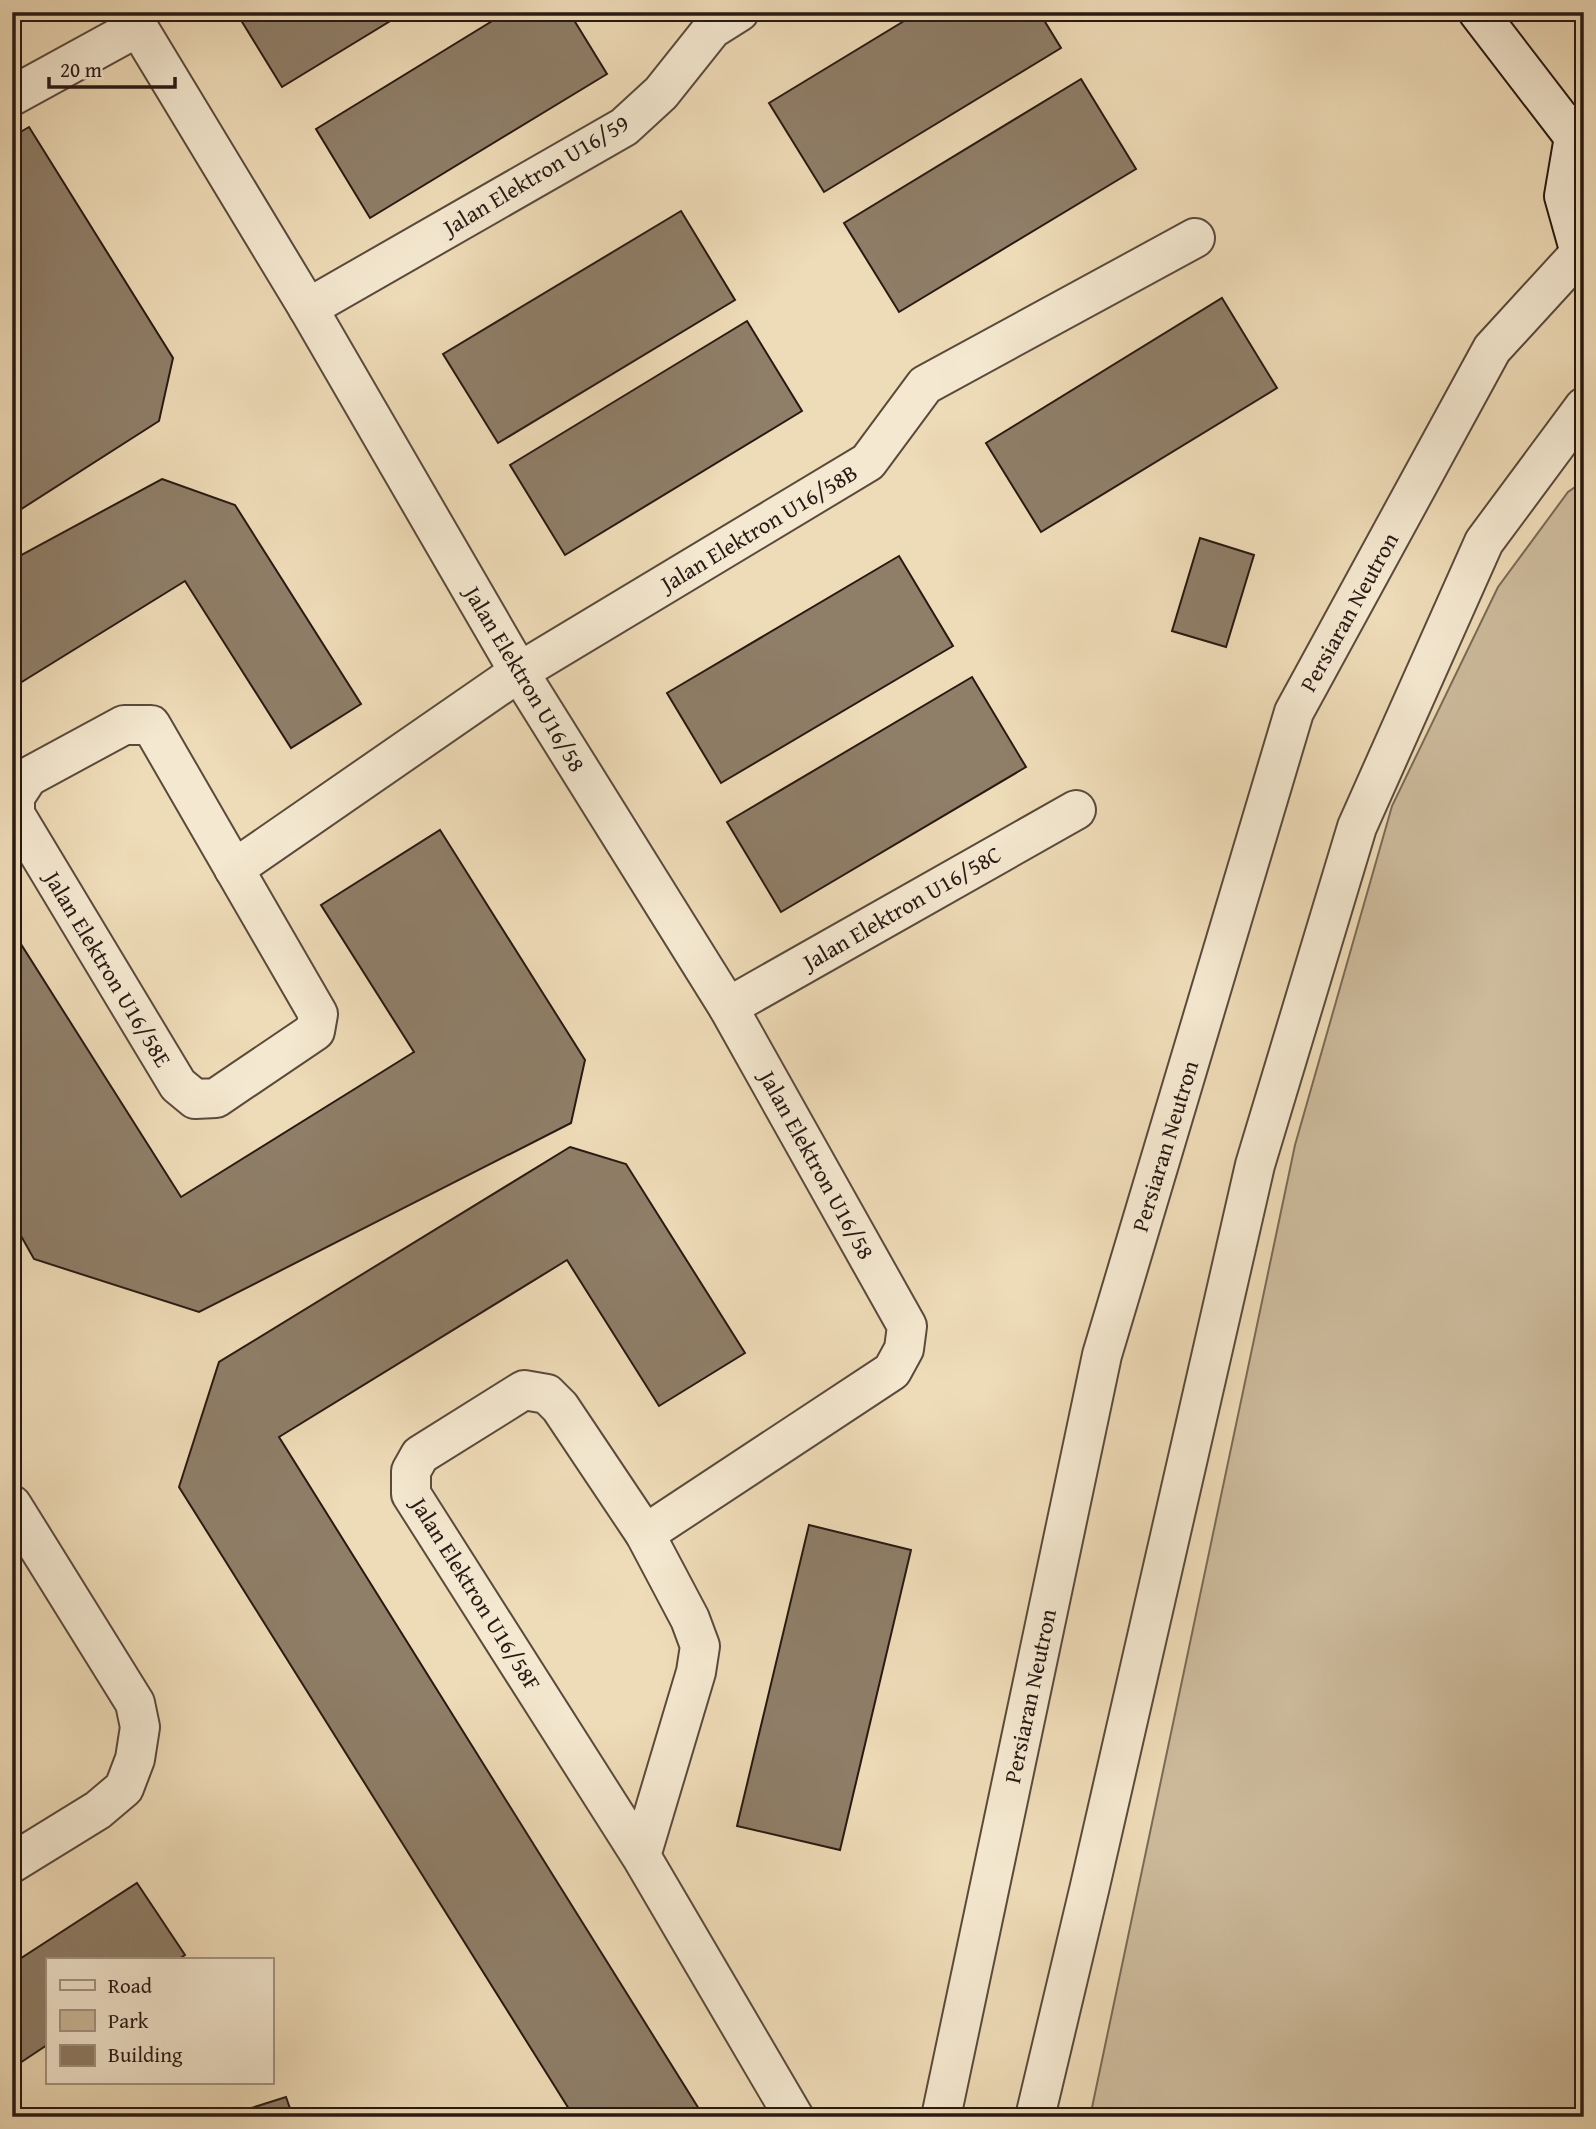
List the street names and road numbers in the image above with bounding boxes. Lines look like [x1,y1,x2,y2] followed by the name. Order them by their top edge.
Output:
[434,106,635,245] street label: Jalan Elektron U16/59
[652,456,863,601] street label: Jalan Elektron U16/58B
[1291,526,1406,697] street label: Persiaran Neutron
[455,577,594,778] street label: Jalan Elektron U16/58
[794,837,1007,979] street label: Jalan Elektron U16/58C
[35,862,180,1073] street label: Jalan Elektron U16/58E
[1123,1056,1206,1235] street label: Persiaran Neutron
[750,1062,883,1265] street label: Jalan Elektron U16/58
[402,1488,549,1697] street label: Jalan Elektron U16/58F
[995,1606,1064,1786] street label: Persiaran Neutron

